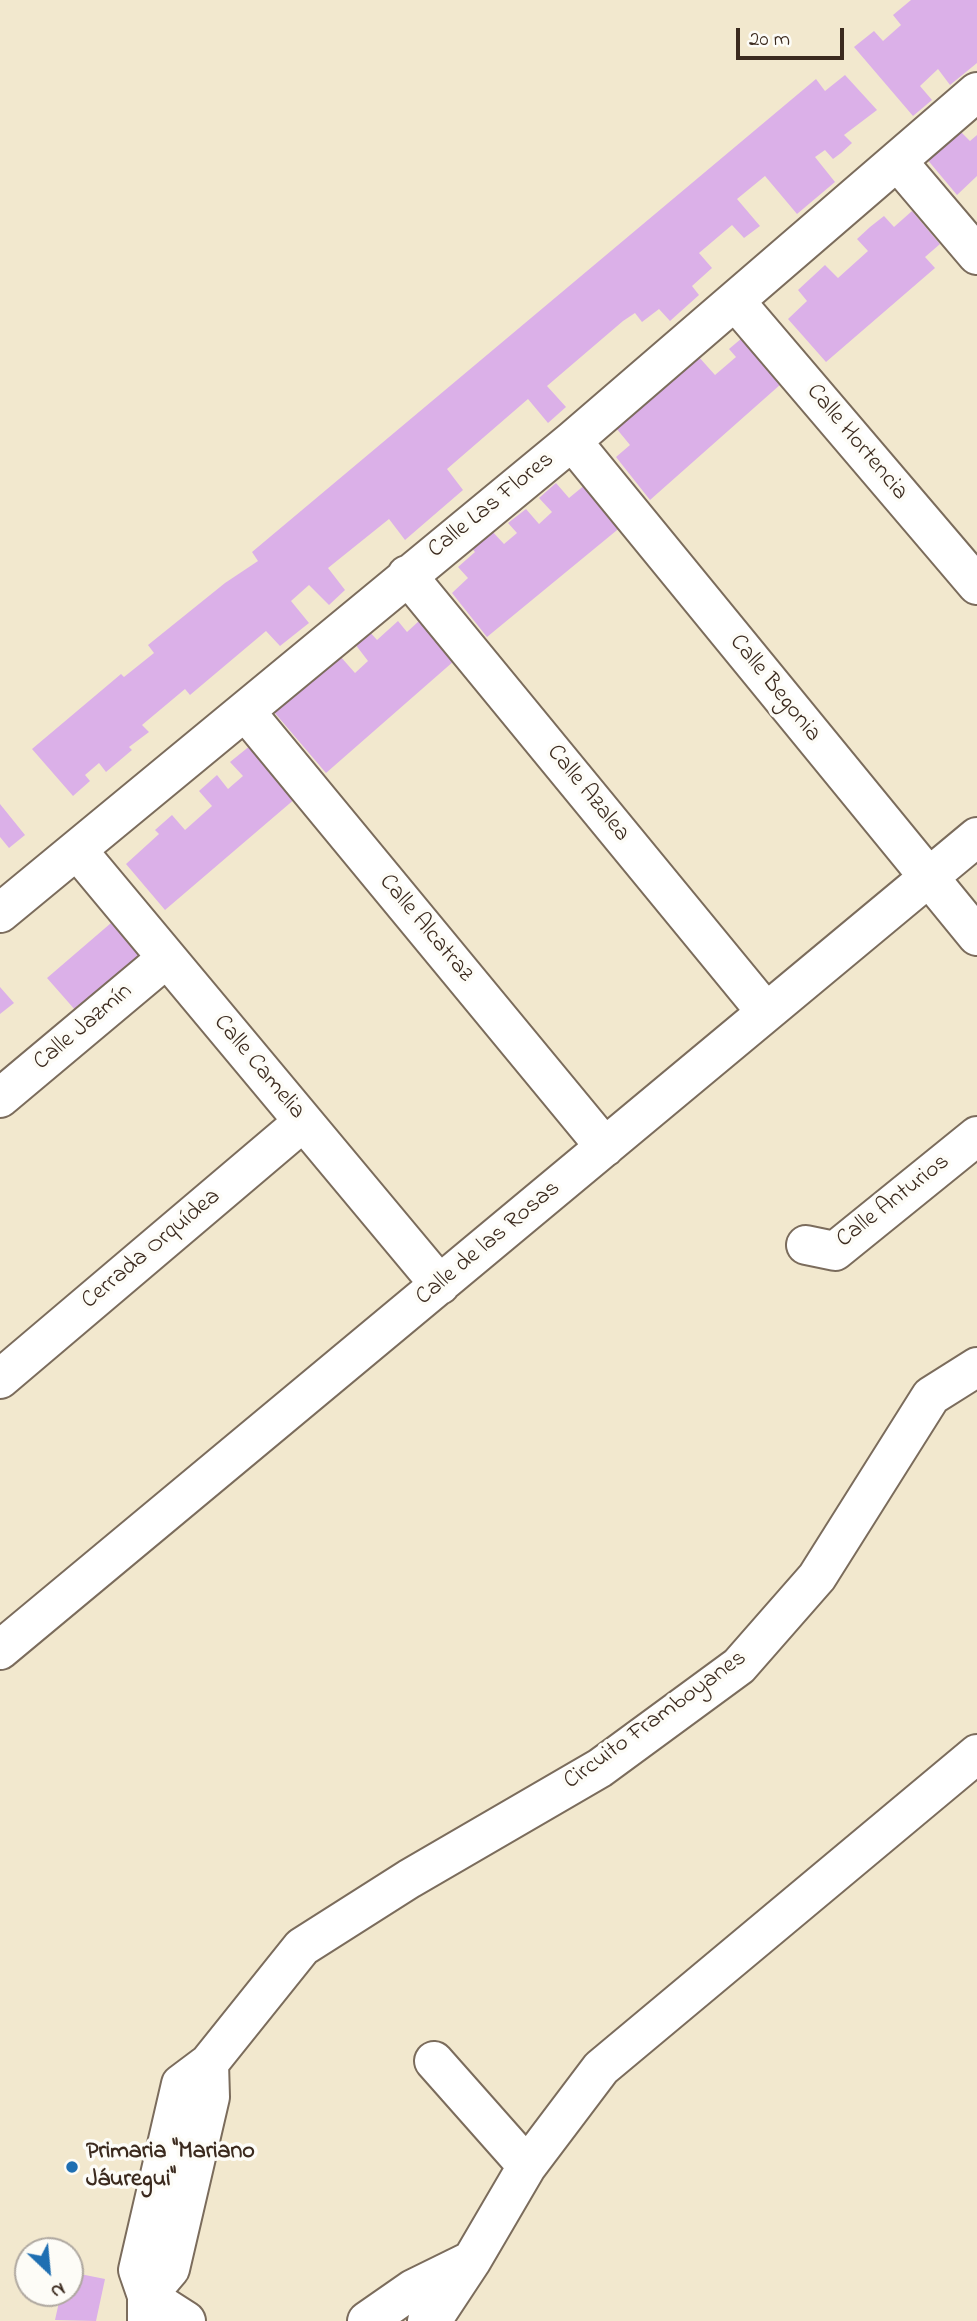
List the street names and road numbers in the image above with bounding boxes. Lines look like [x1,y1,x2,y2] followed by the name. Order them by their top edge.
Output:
[799,379,913,507] street label: Calle Hortencia
[423,447,561,565] street label: Calle Las Flores
[722,629,826,749] street label: Calle Begonia
[539,740,635,848] street label: Calle Azalea
[372,869,478,989] street label: Calle Alcatraz
[29,978,139,1078] street label: Calle Jazmín
[206,1010,310,1126] street label: Calle Camelia
[832,1149,956,1255] street label: Calle Anturios
[411,1175,567,1313] street label: Calle de las Rosas
[77,1184,227,1316] street label: Cerrada Orquídea
[559,1645,753,1797] street label: Circuito Framboyanes

